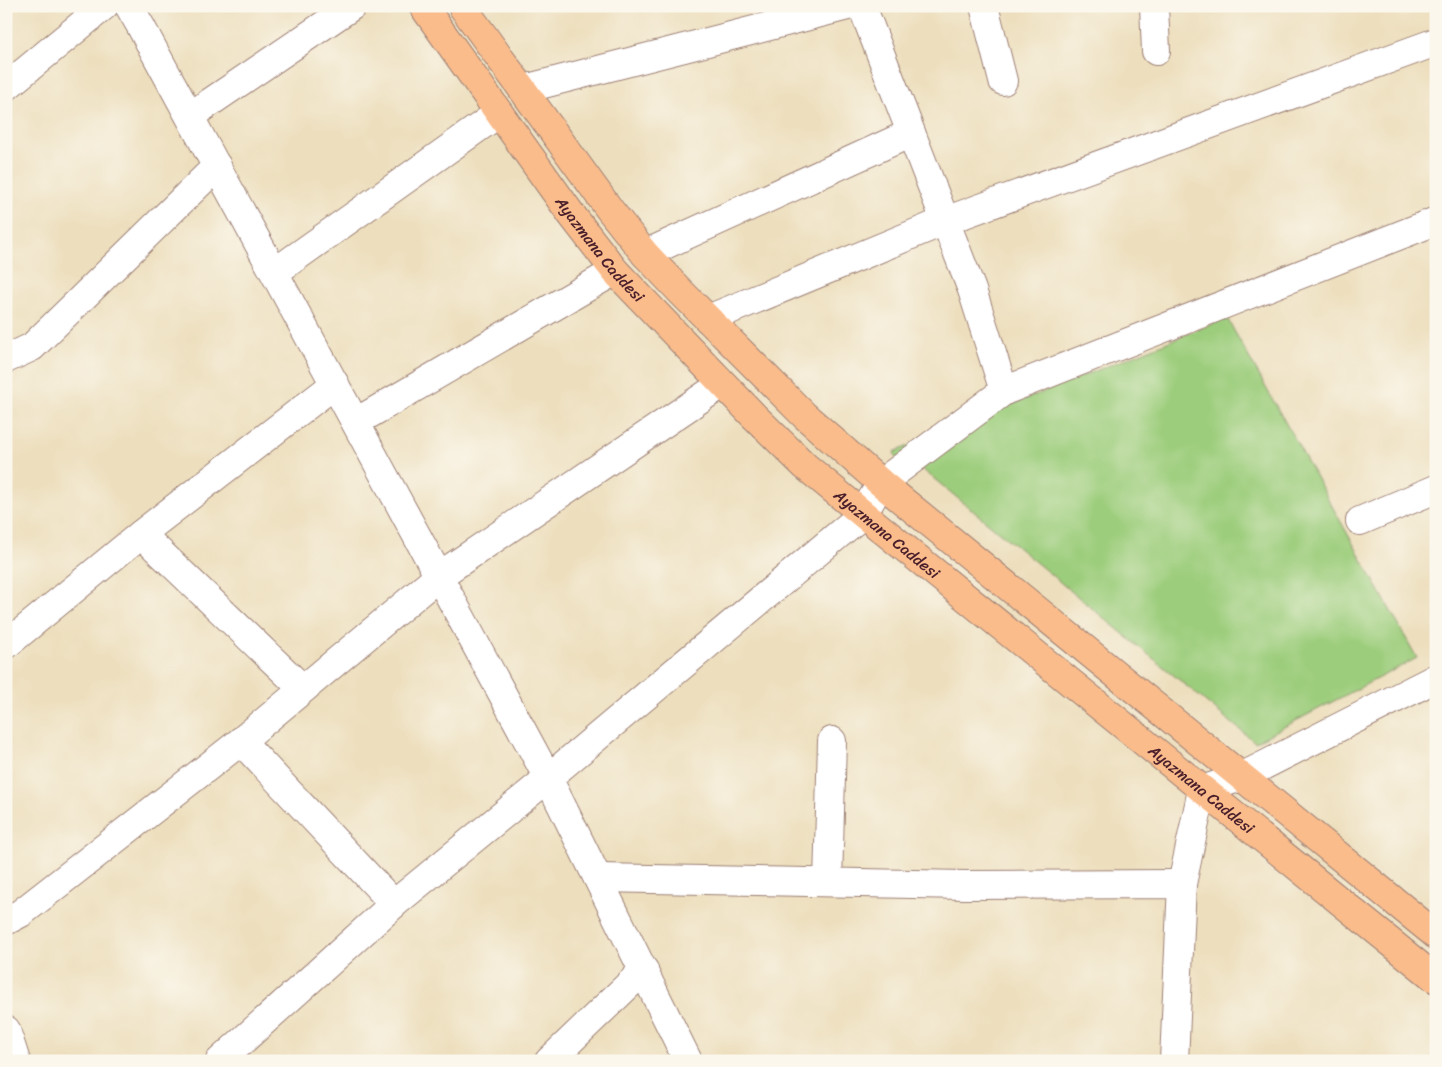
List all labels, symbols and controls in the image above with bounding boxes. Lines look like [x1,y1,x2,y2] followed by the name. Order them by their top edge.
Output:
[547,189,653,310] street label: Ayazmana Caddesi
[827,480,947,586] street label: Ayazmana Caddesi
[1141,736,1262,842] street label: Ayazmana Caddesi

